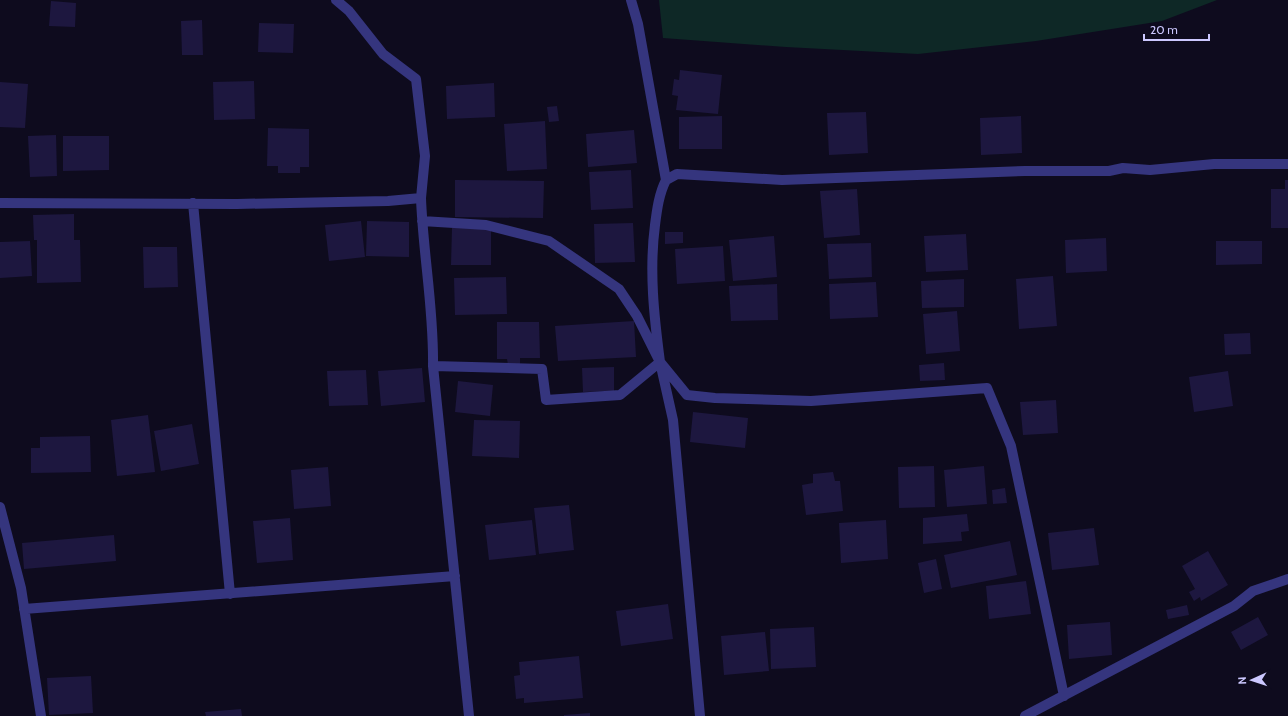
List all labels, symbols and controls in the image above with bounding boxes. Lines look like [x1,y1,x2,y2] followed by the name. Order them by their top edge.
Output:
[1144,16,1209,42] scale bar
[1150,22,1178,37] text: 20 m
[1232,660,1272,700] north arrow
[1235,676,1249,685] text: N

